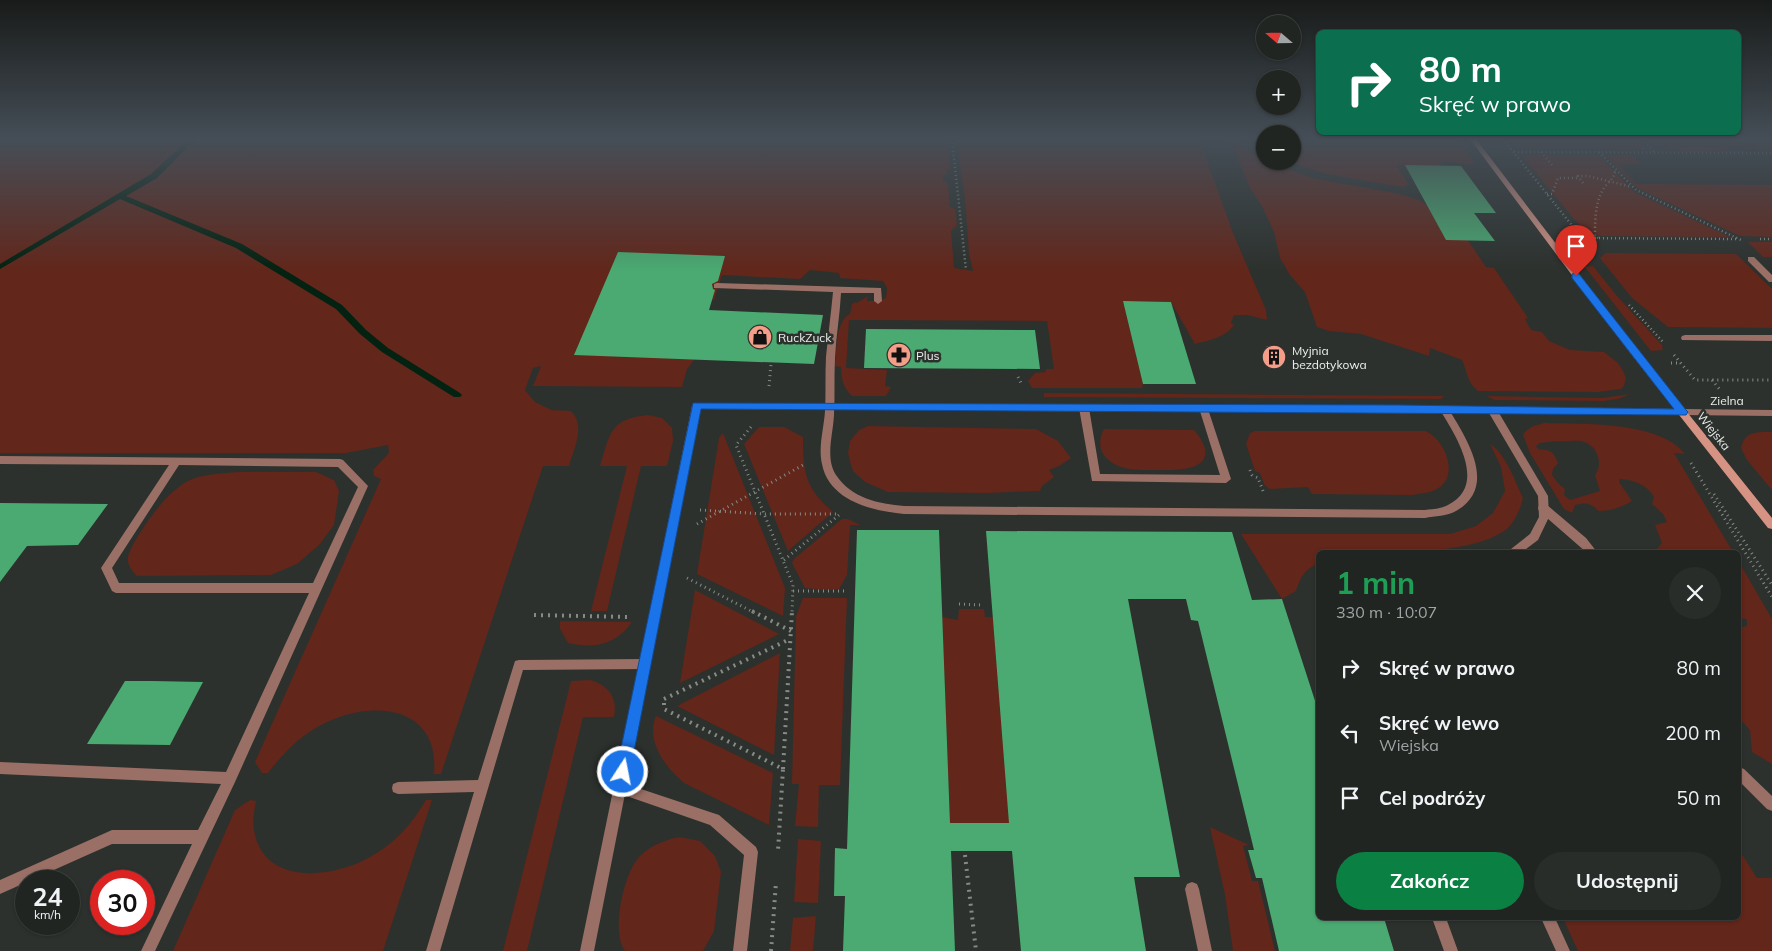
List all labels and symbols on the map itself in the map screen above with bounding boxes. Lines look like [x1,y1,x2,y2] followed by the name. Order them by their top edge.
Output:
[1256,15,1301,60] north arrow
[1555,225,1597,276] pin
[747,324,773,350] shop icon: RuckZuck
[778,330,832,345] place label: RuckZuck
[886,342,912,368] pharmacy icon: Plus
[1292,343,1367,372] place label: Myjnia bezdotykowa
[1261,344,1287,370] building icon: Myjnia bezdotykowa
[916,348,940,363] place label: Plus
[1710,393,1744,408] street label: Zielna
[1694,409,1734,453] street label: Wiejska
[596,745,648,797] position arrow
[90,870,155,935] speed limit sign: 30

